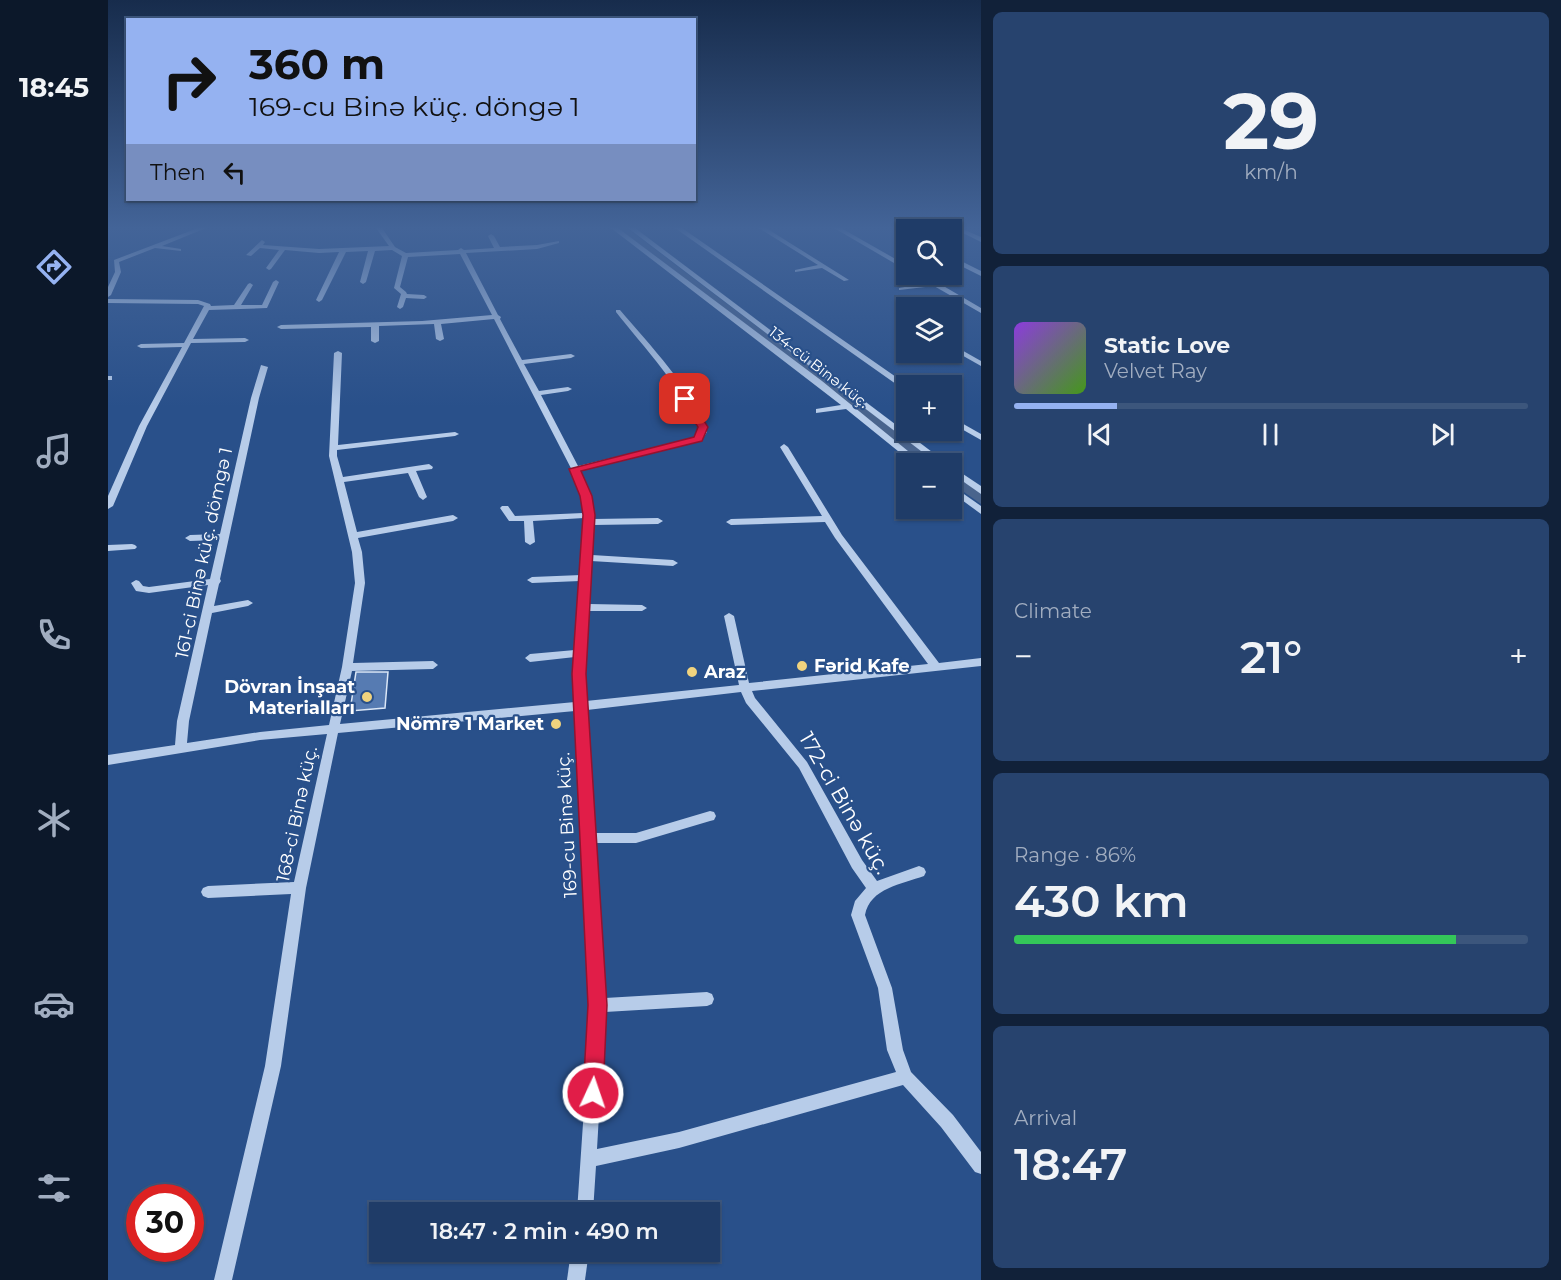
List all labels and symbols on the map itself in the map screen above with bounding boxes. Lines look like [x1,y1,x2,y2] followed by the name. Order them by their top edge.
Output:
[765,322,873,412] street label: 134-cü Binə küç.
[659,373,710,424] pin
[171,445,237,661] street label: 161-ci Binə küç. dömgə 1
[814,655,910,677] place label: Fərid Kafe
[795,659,809,673] marker: Fərid Kafe
[703,661,746,683] place label: Araz
[685,665,699,679] marker: Araz
[224,676,355,719] place label: Dövran İnşaat Materialları
[360,690,374,704] marker: Dövran İnşaat Materialları
[396,713,544,735] place label: Nömrə 1 Market
[549,717,563,731] marker: Nömrə 1 Market
[794,728,896,878] street label: 172-ci Binə küç.
[272,744,322,884] street label: 168-ci Binə küç.
[552,752,582,898] street label: 169-cu Binə küç.
[561,1061,625,1125] position arrow
[126,1184,204,1262] speed limit sign: 30

